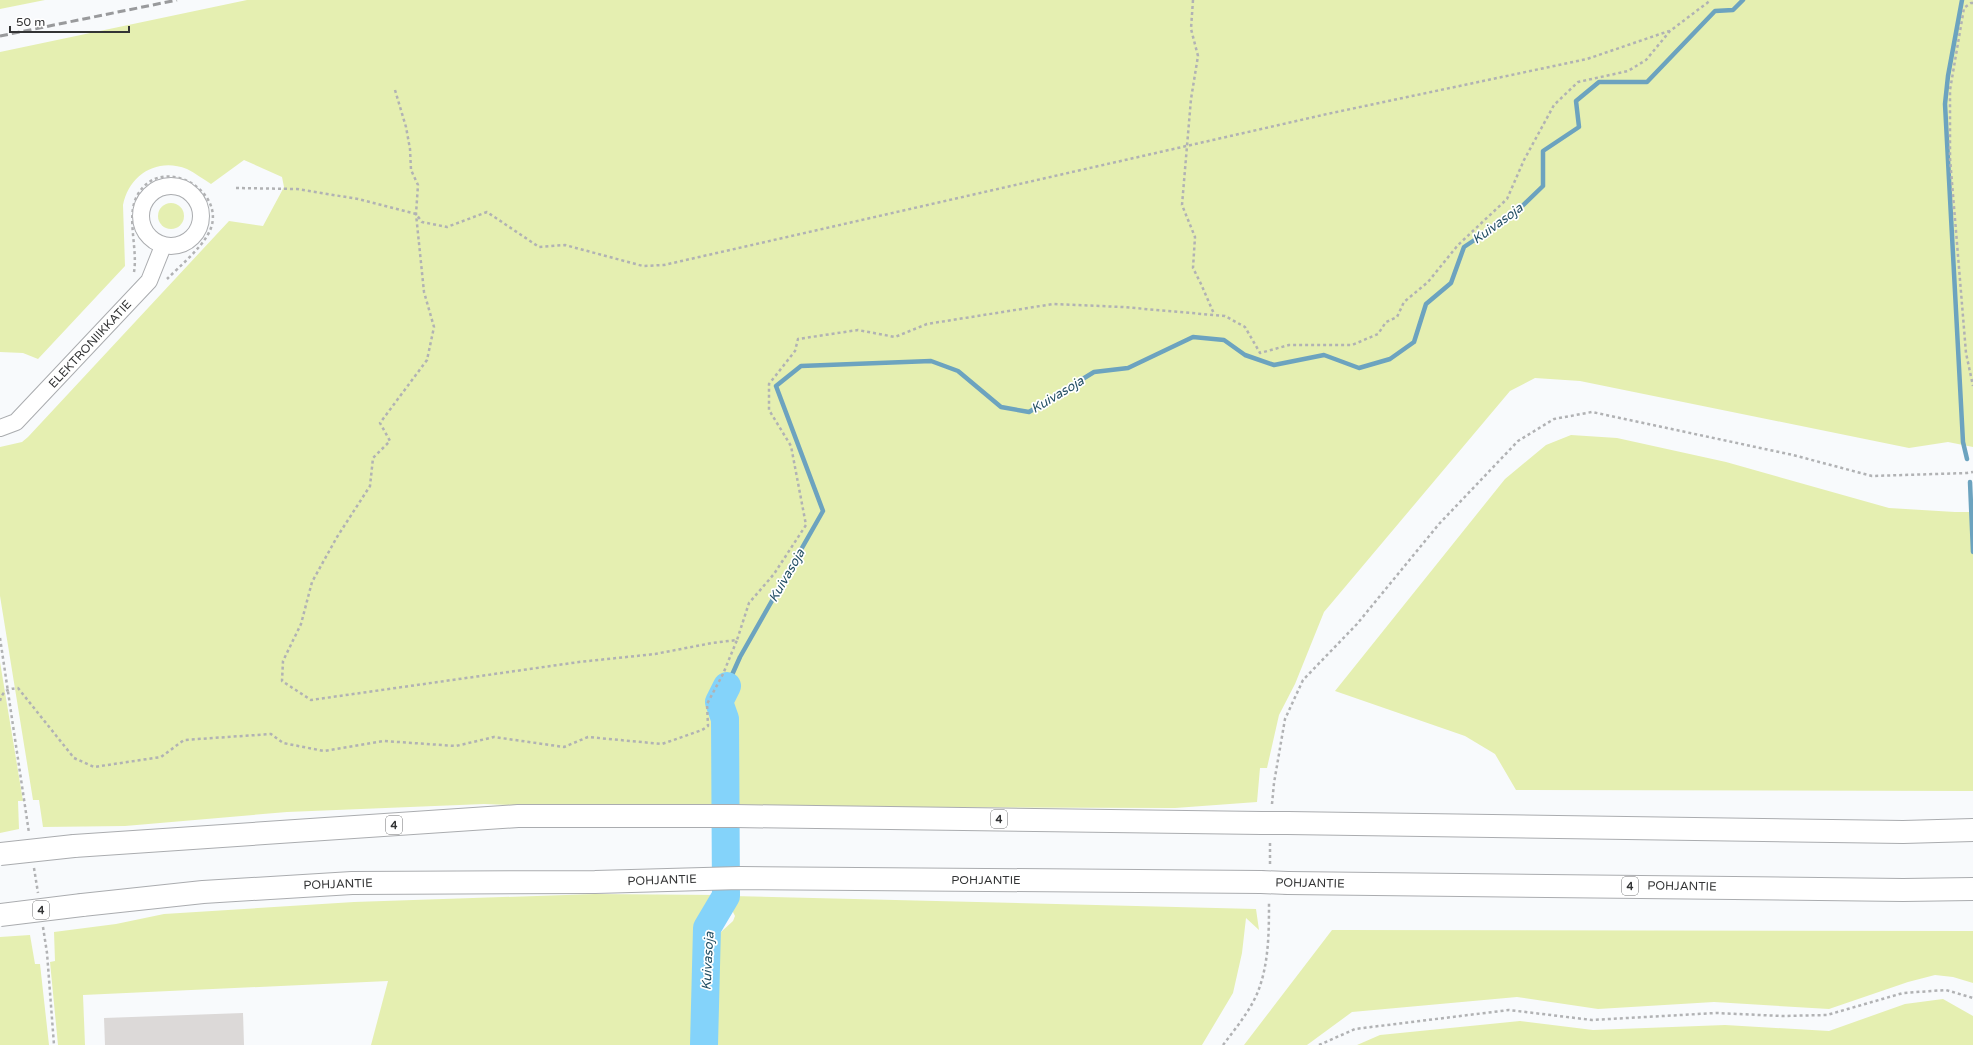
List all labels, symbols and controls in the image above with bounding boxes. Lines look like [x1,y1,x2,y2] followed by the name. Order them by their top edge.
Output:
[10,8,129,34] scale bar
[16,15,45,29] text: 50 m
[1469,200,1527,248] water label: Kuivasoja
[46,297,134,391] street label: ELEKTRONIIKKATIE
[1028,373,1087,417] water label: Kuivasoja
[765,545,809,605] water label: Kuivasoja
[991,810,1007,828] road number: 4
[386,816,402,834] road number: 4
[627,872,697,888] street label: POHJANTIE
[951,873,1021,887] street label: POHJANTIE
[1275,875,1345,891] street label: POHJANTIE
[303,876,373,892] street label: POHJANTIE
[1622,877,1638,895] road number: 4
[1647,878,1717,894] street label: POHJANTIE
[33,901,49,919] road number: 4
[698,931,718,991] water label: Kuivasoja

